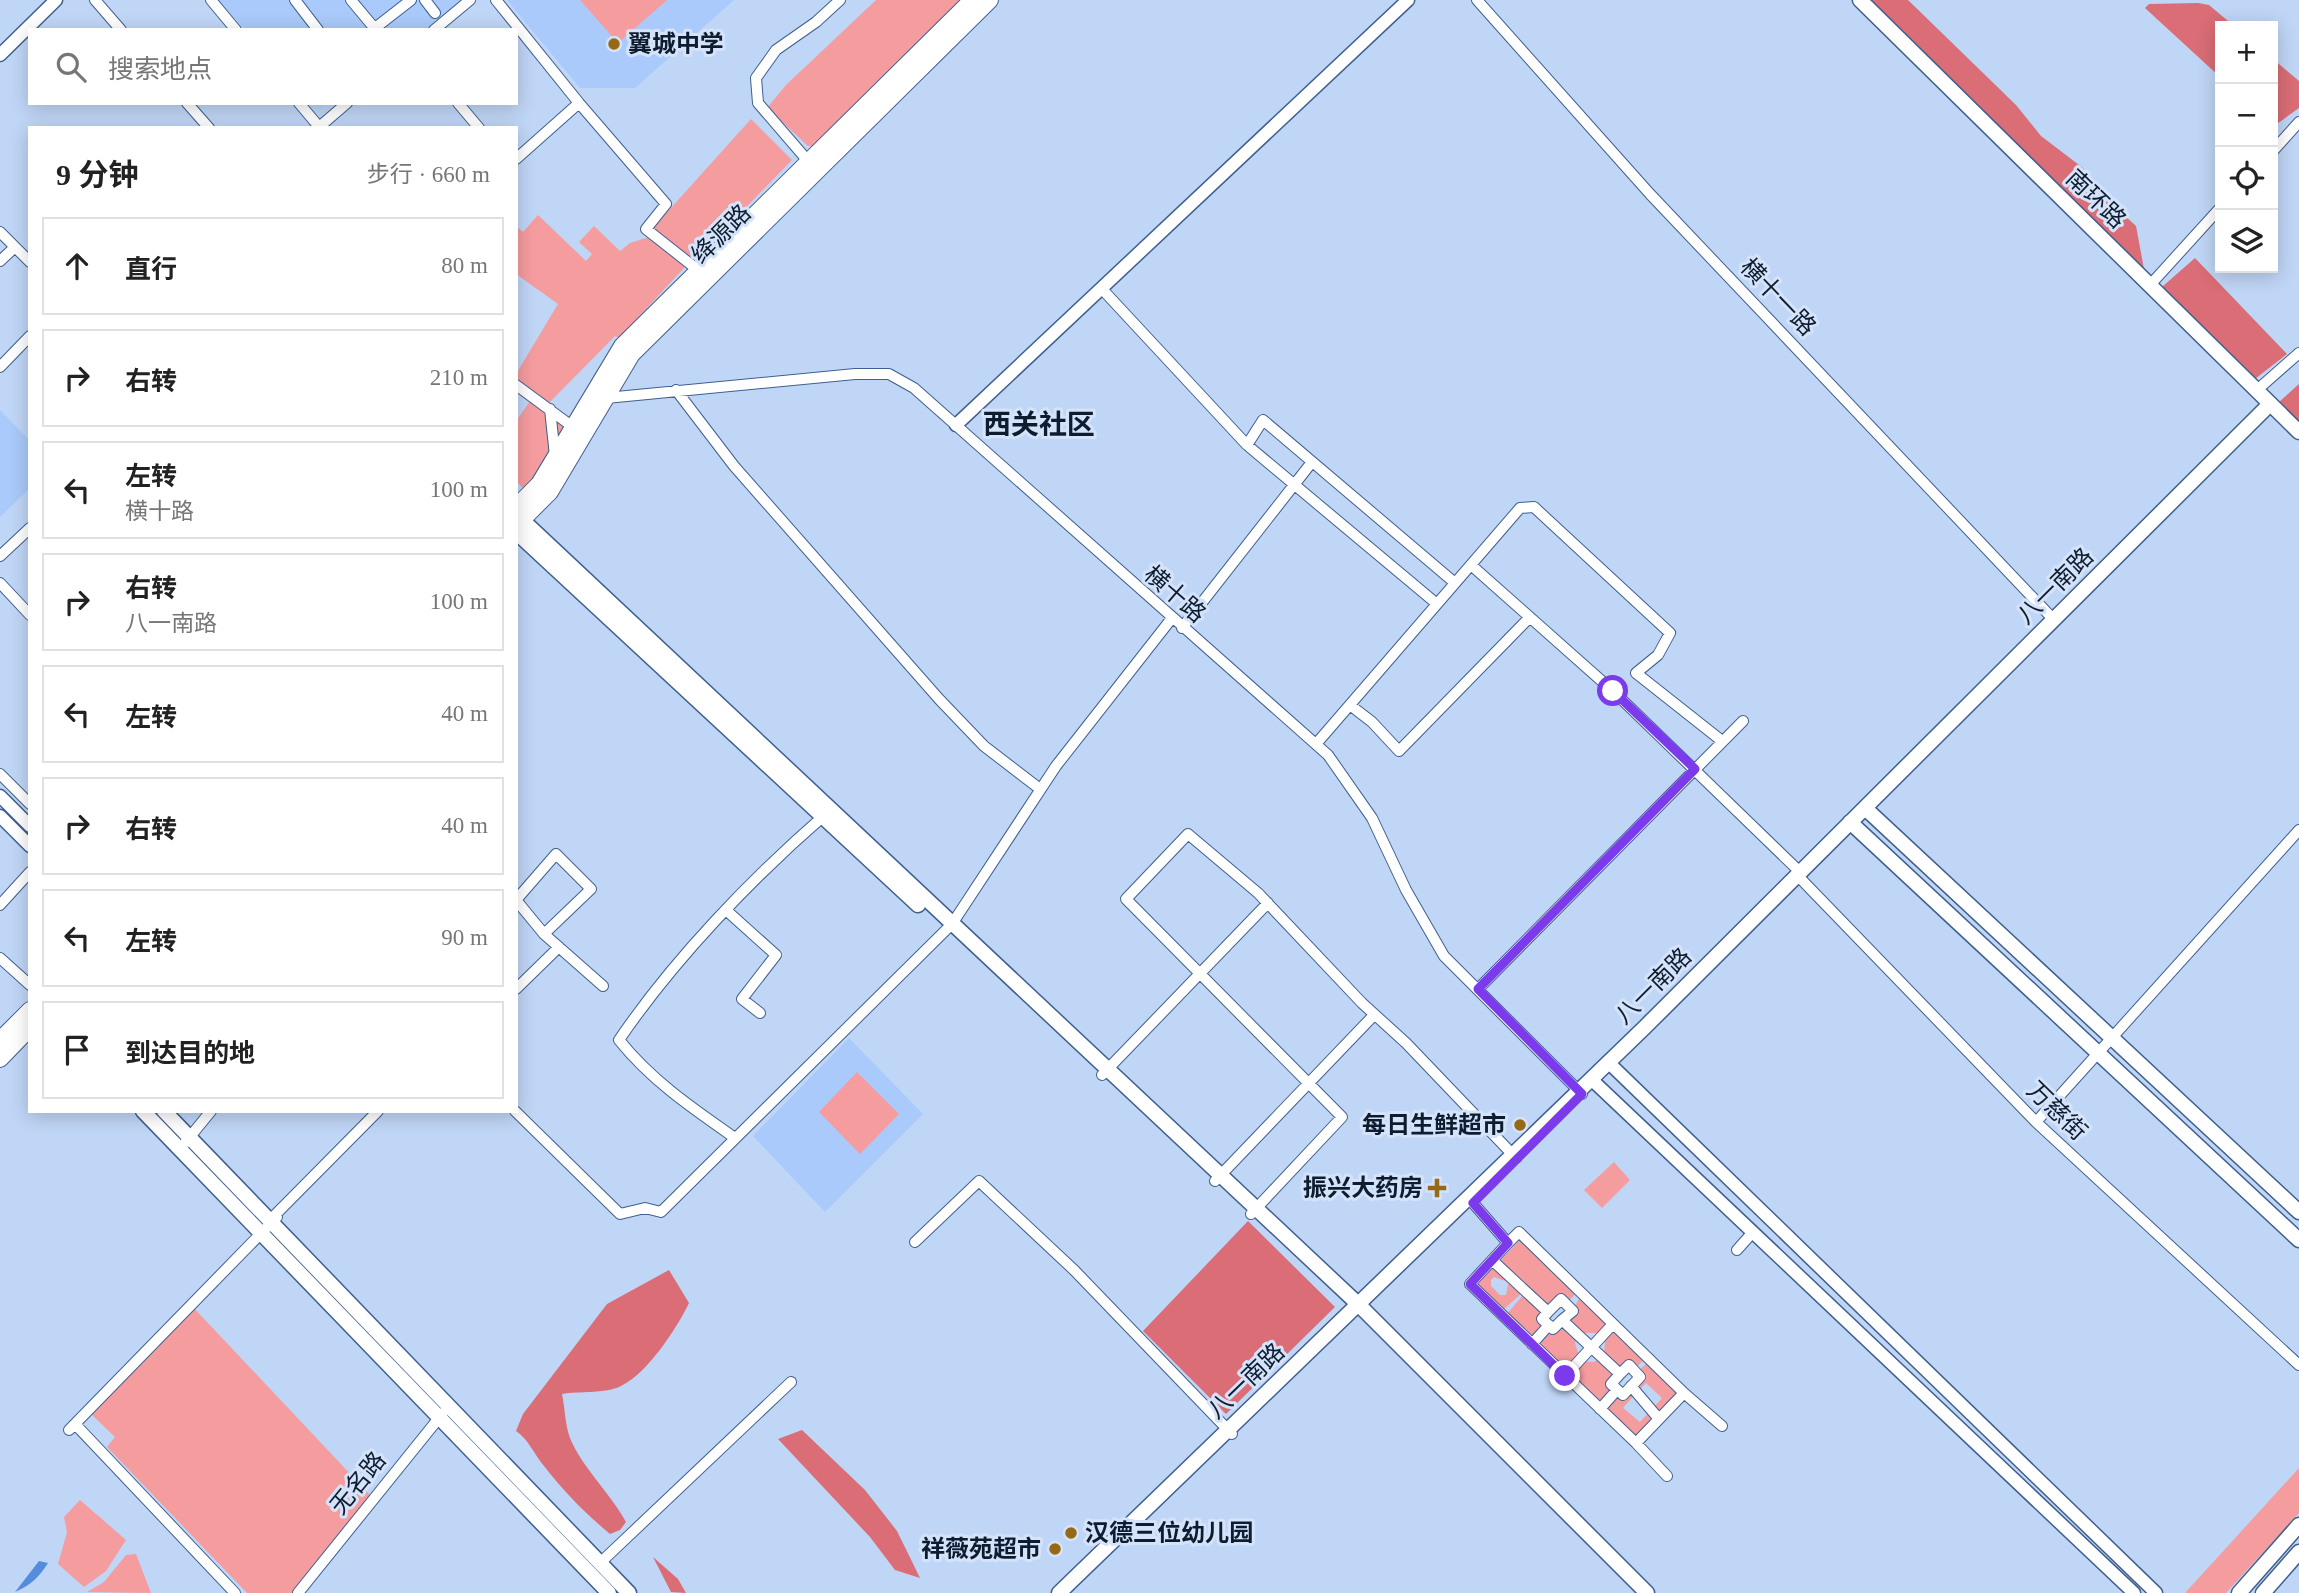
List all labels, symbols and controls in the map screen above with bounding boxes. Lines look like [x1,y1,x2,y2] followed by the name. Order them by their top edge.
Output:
[2215,21,2278,273] map controls
[2215,21,2278,84] button: +
[28,28,518,105] search box
[628,31,724,57] place label: 翼城中学
[606,36,622,52] marker: 翼城中学
[52,48,90,86] icon: search
[108,55,212,84] text: 搜索地点
[2215,84,2278,147] button: −
[2215,147,2278,210] button: locate
[56,158,139,191] text: 9 分钟
[367,162,490,187] text: 步行 · 660 m
[2061,165,2131,233] street label: 南环路
[686,199,756,269] street label: 绛源路
[2215,210,2278,273] button: layers
[58,247,96,285] icon: ahead
[441,253,488,278] text: 80 m
[1735,253,1821,341] street label: 横十一路
[125,255,177,284] text: 直行
[58,359,96,397] icon: right
[430,365,488,390] text: 210 m
[125,367,177,396] text: 右转
[983,409,1095,440] district label: 西关社区
[125,462,177,491] text: 左转
[58,471,96,509] icon: left
[430,477,488,502] text: 100 m
[125,499,194,524] text: 横十路
[2012,543,2098,629] street label: 八一南路
[1139,561,1211,627] street label: 横十路
[125,574,177,603] text: 右转
[58,583,96,621] icon: right
[430,589,488,614] text: 100 m
[125,611,217,636] text: 八一南路
[1597,675,1628,706] route start
[58,695,96,733] icon: left
[441,701,488,726] text: 40 m
[125,703,177,732] text: 左转
[58,807,96,845] icon: right
[441,813,488,838] text: 40 m
[125,815,177,844] text: 右转
[58,919,96,957] icon: left
[441,925,488,950] text: 90 m
[125,927,177,956] text: 左转
[1610,943,1696,1029] street label: 八一南路
[58,1031,96,1069] icon: arrive
[125,1039,255,1068] text: 到达目的地
[2022,1077,2092,1145] street label: 万慈街
[1362,1112,1506,1138] place label: 每日生鲜超市
[1512,1117,1528,1133] marker: 每日生鲜超市
[1303,1175,1423,1201] place label: 振兴大药房
[1429,1180,1445,1196] marker: 振兴大药房
[1202,1338,1290,1424] street label: 八一南路
[1549,1360,1580,1391] route end
[325,1447,391,1519] street label: 无名路
[1085,1520,1253,1546] place label: 汉德三位幼儿园
[1063,1525,1079,1541] marker: 汉德三位幼儿园
[921,1536,1041,1562] place label: 祥薇苑超市
[1047,1541,1063,1557] marker: 祥薇苑超市

